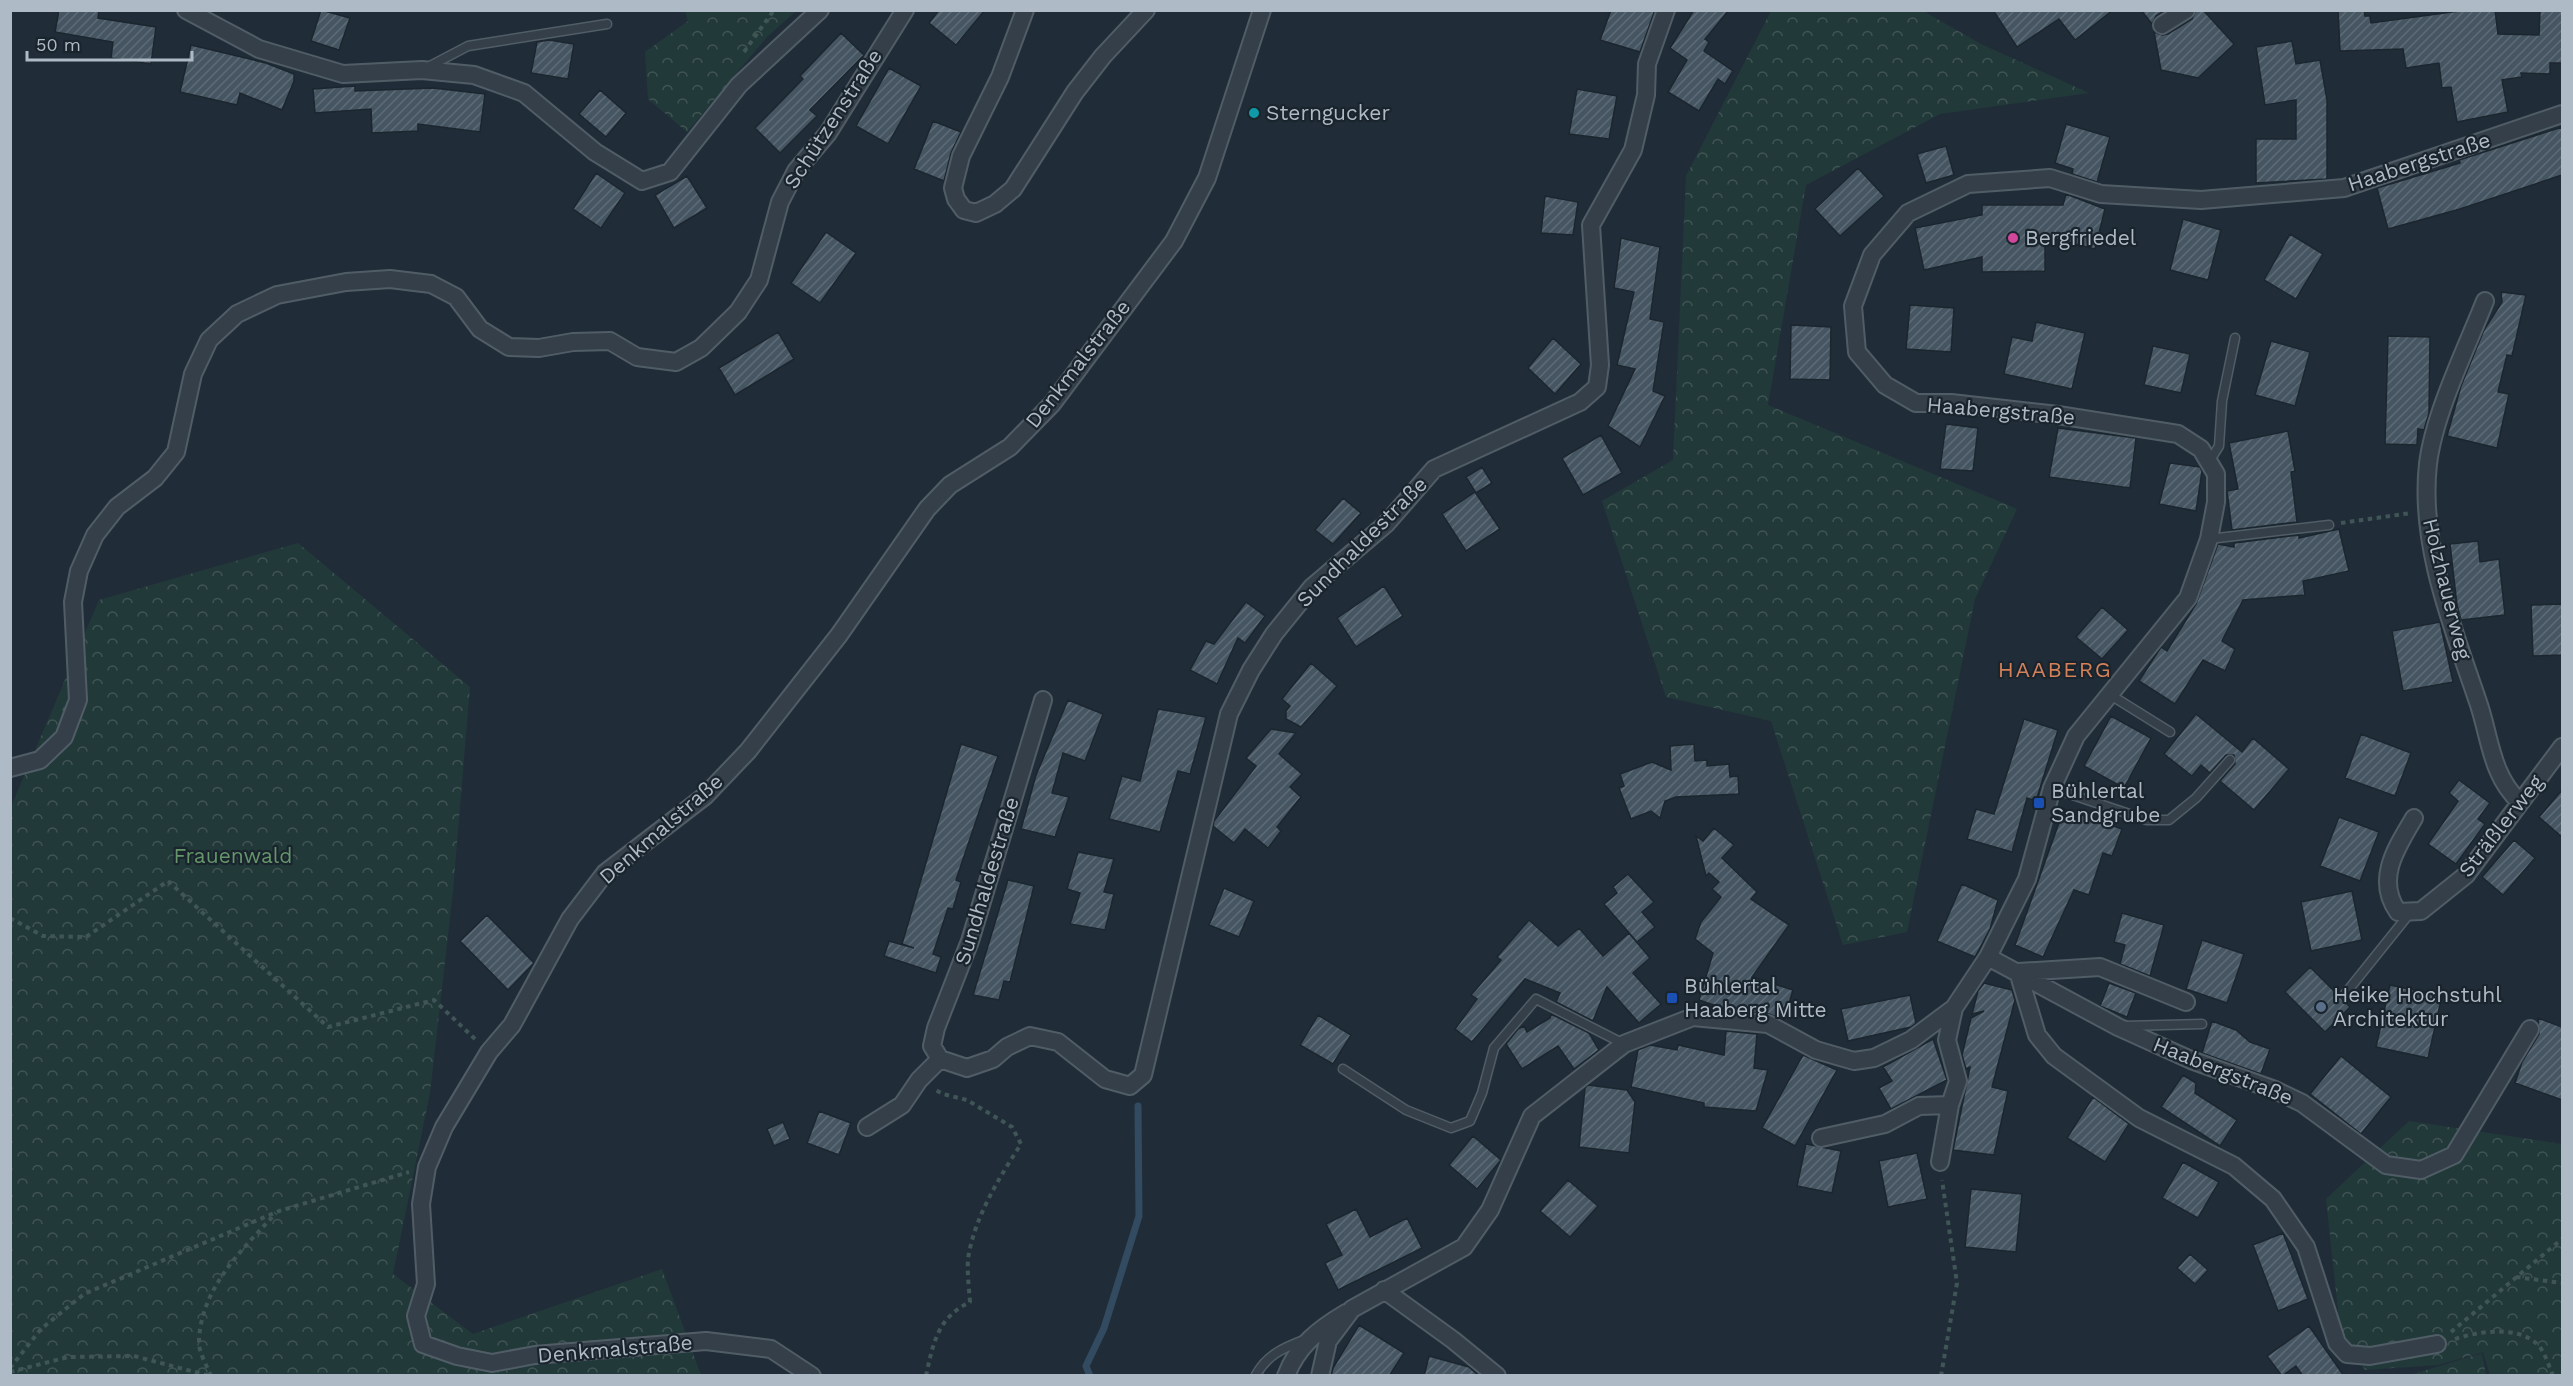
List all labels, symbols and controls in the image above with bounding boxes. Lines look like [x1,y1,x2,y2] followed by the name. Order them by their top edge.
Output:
[27,24,192,62] scale bar
[36,34,81,55] text: 50 m
[778,44,887,193] street label: Schützenstraße
[1266,100,1390,125] place label: Sterngucker
[1247,106,1261,120] marker: Sterngucker
[2344,127,2493,196] street label: Haabergstraße
[2025,225,2137,250] place label: Bergfriedel
[2006,231,2020,245] marker: Bergfriedel
[1020,295,1135,433] street label: Denkmalstraße
[1926,392,2076,429] street label: Haabergstraße
[1291,471,1432,612] street label: Sundhaldestraße
[2418,516,2477,663] street label: Holzhauerweg
[1998,657,2112,682] district label: HAABERG
[594,768,728,889] street label: Denkmalstraße
[2453,769,2549,882] street label: Sträßlerweg
[2051,778,2160,827] place label: Bühlertal Sandgrube
[949,794,1024,968] street label: Sundhaldestraße
[2032,796,2046,810] marker: Bühlertal Sandgrube
[174,843,292,868] park label: Frauenwald
[1684,973,1827,1022] place label: Bühlertal Haaberg Mitte
[2333,982,2502,1031] place label: Heike Hochstuhl Architektur
[1665,991,1679,1005] marker: Bühlertal Haaberg Mitte
[2314,1000,2328,1014] marker: Heike Hochstuhl Architektur
[2150,1031,2297,1110] street label: Haabergstraße
[536,1329,694,1368] street label: Denkmalstraße

